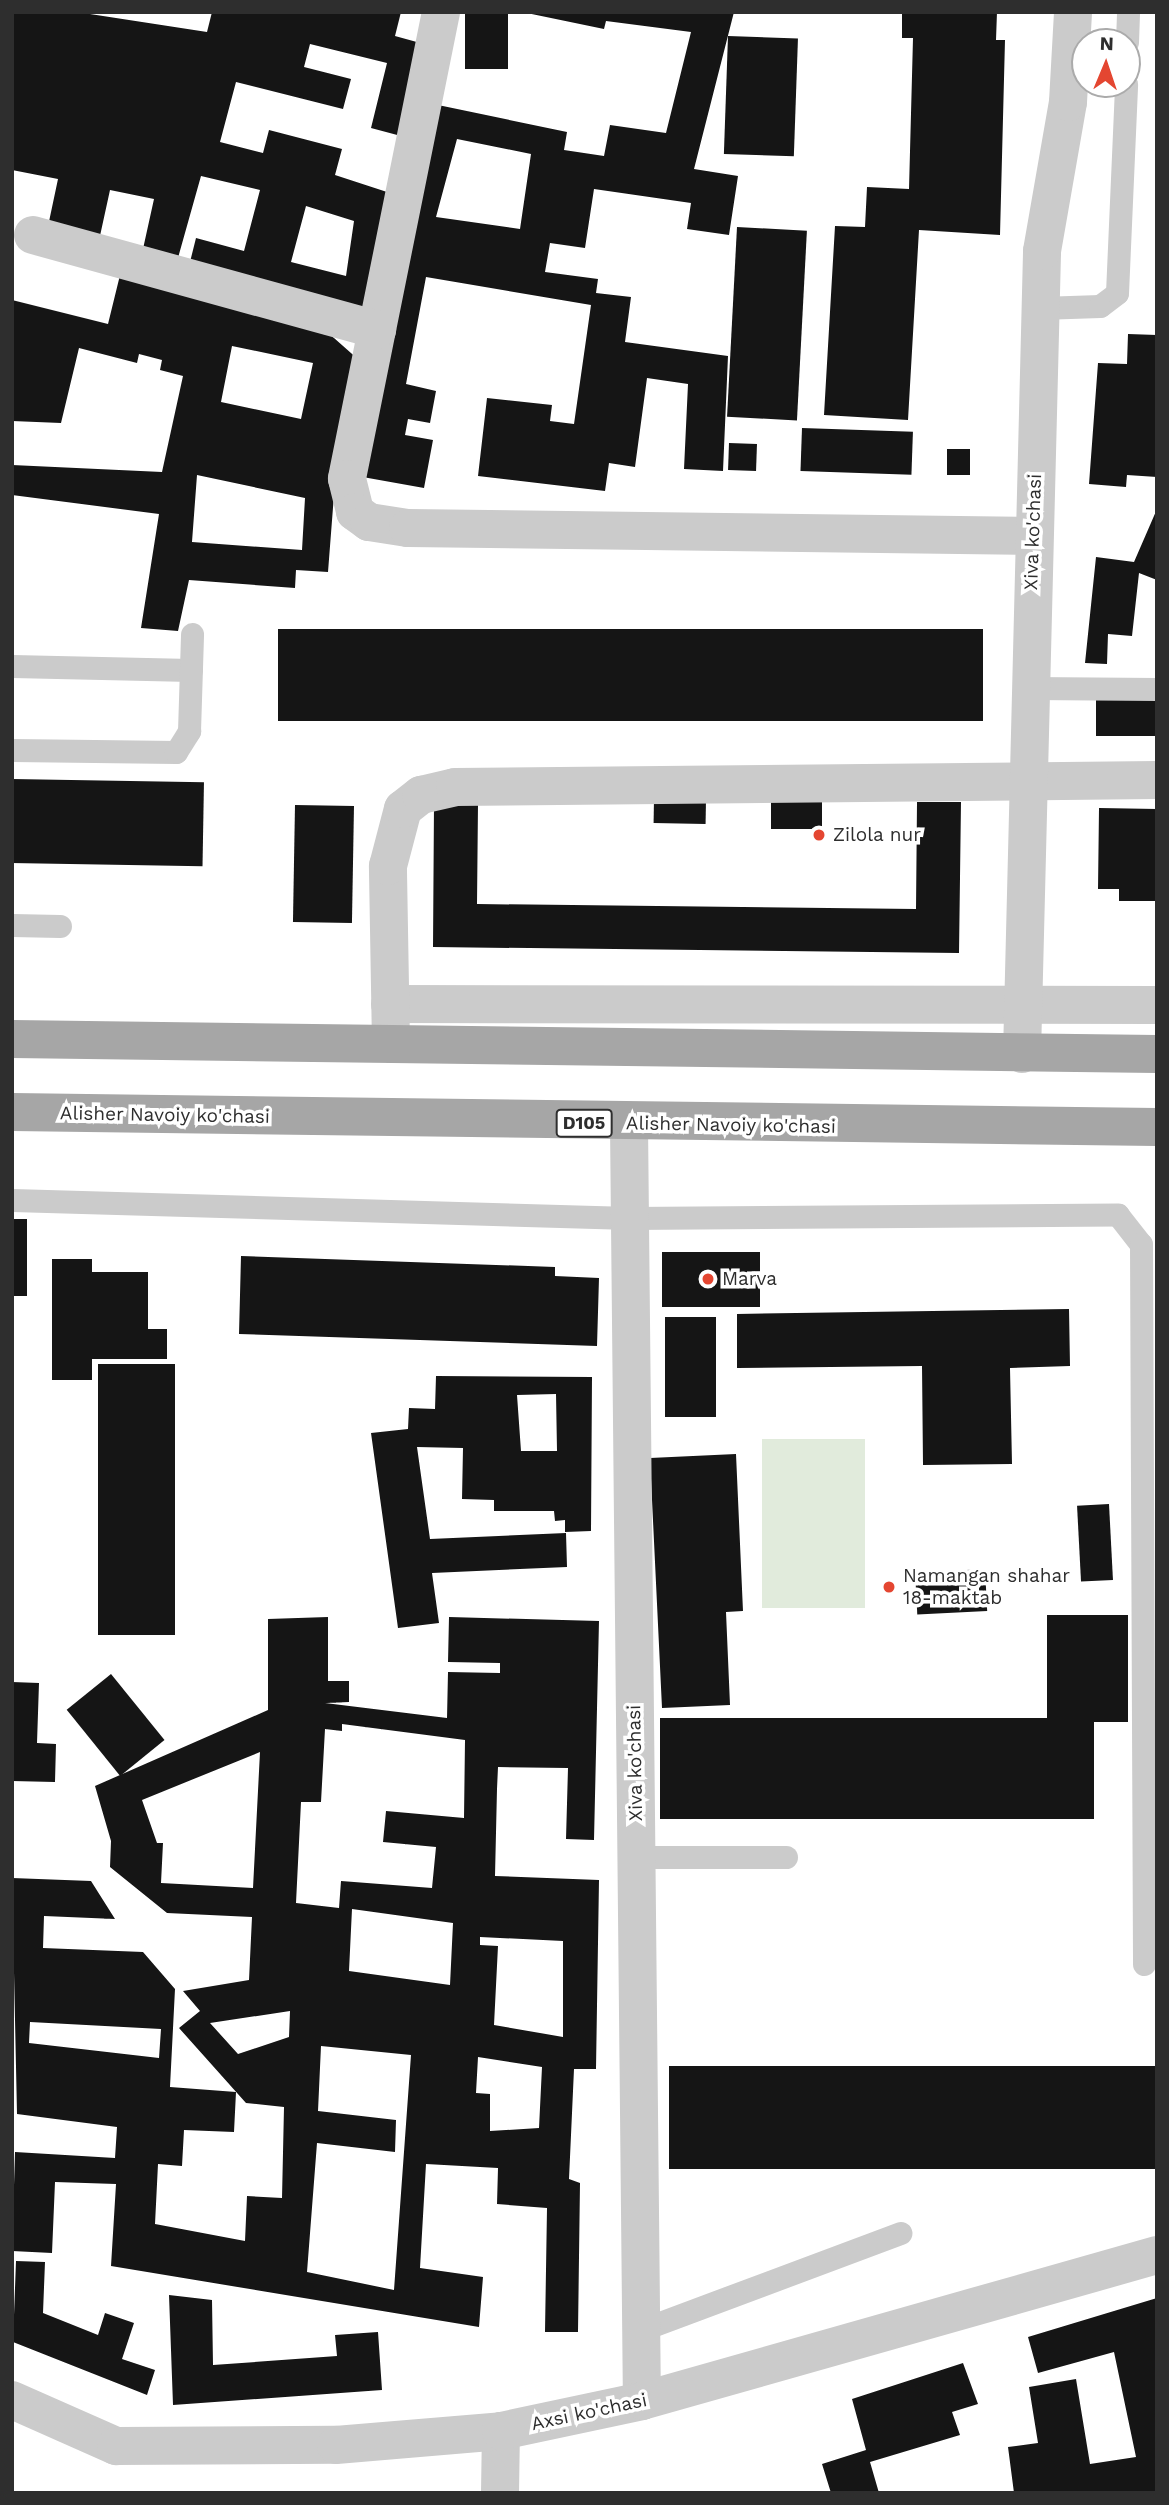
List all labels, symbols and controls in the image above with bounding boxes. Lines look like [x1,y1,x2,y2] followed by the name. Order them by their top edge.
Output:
[1071,28,1141,98] north arrow
[1099,32,1114,55] text: N
[1020,473,1046,591] street label: Xiva ko'chasi
[833,824,922,846] place label: Zilola nur
[811,827,827,843] marker: Zilola nur
[59,1102,271,1128] street label: Alisher Navoiy ko'chasi
[554,1108,614,1138] road number: D105
[625,1112,837,1138] street label: Alisher Navoiy ko'chasi
[722,1268,777,1290] place label: Marva
[700,1271,716,1287] marker: Marva
[903,1565,1070,1609] place label: Namangan shahar 18-maktab
[881,1579,897,1595] marker: Namangan shahar 18-maktab
[623,1704,647,1822] street label: Xiva ko'chasi
[529,2389,649,2435] street label: Axsi ko'chasi

